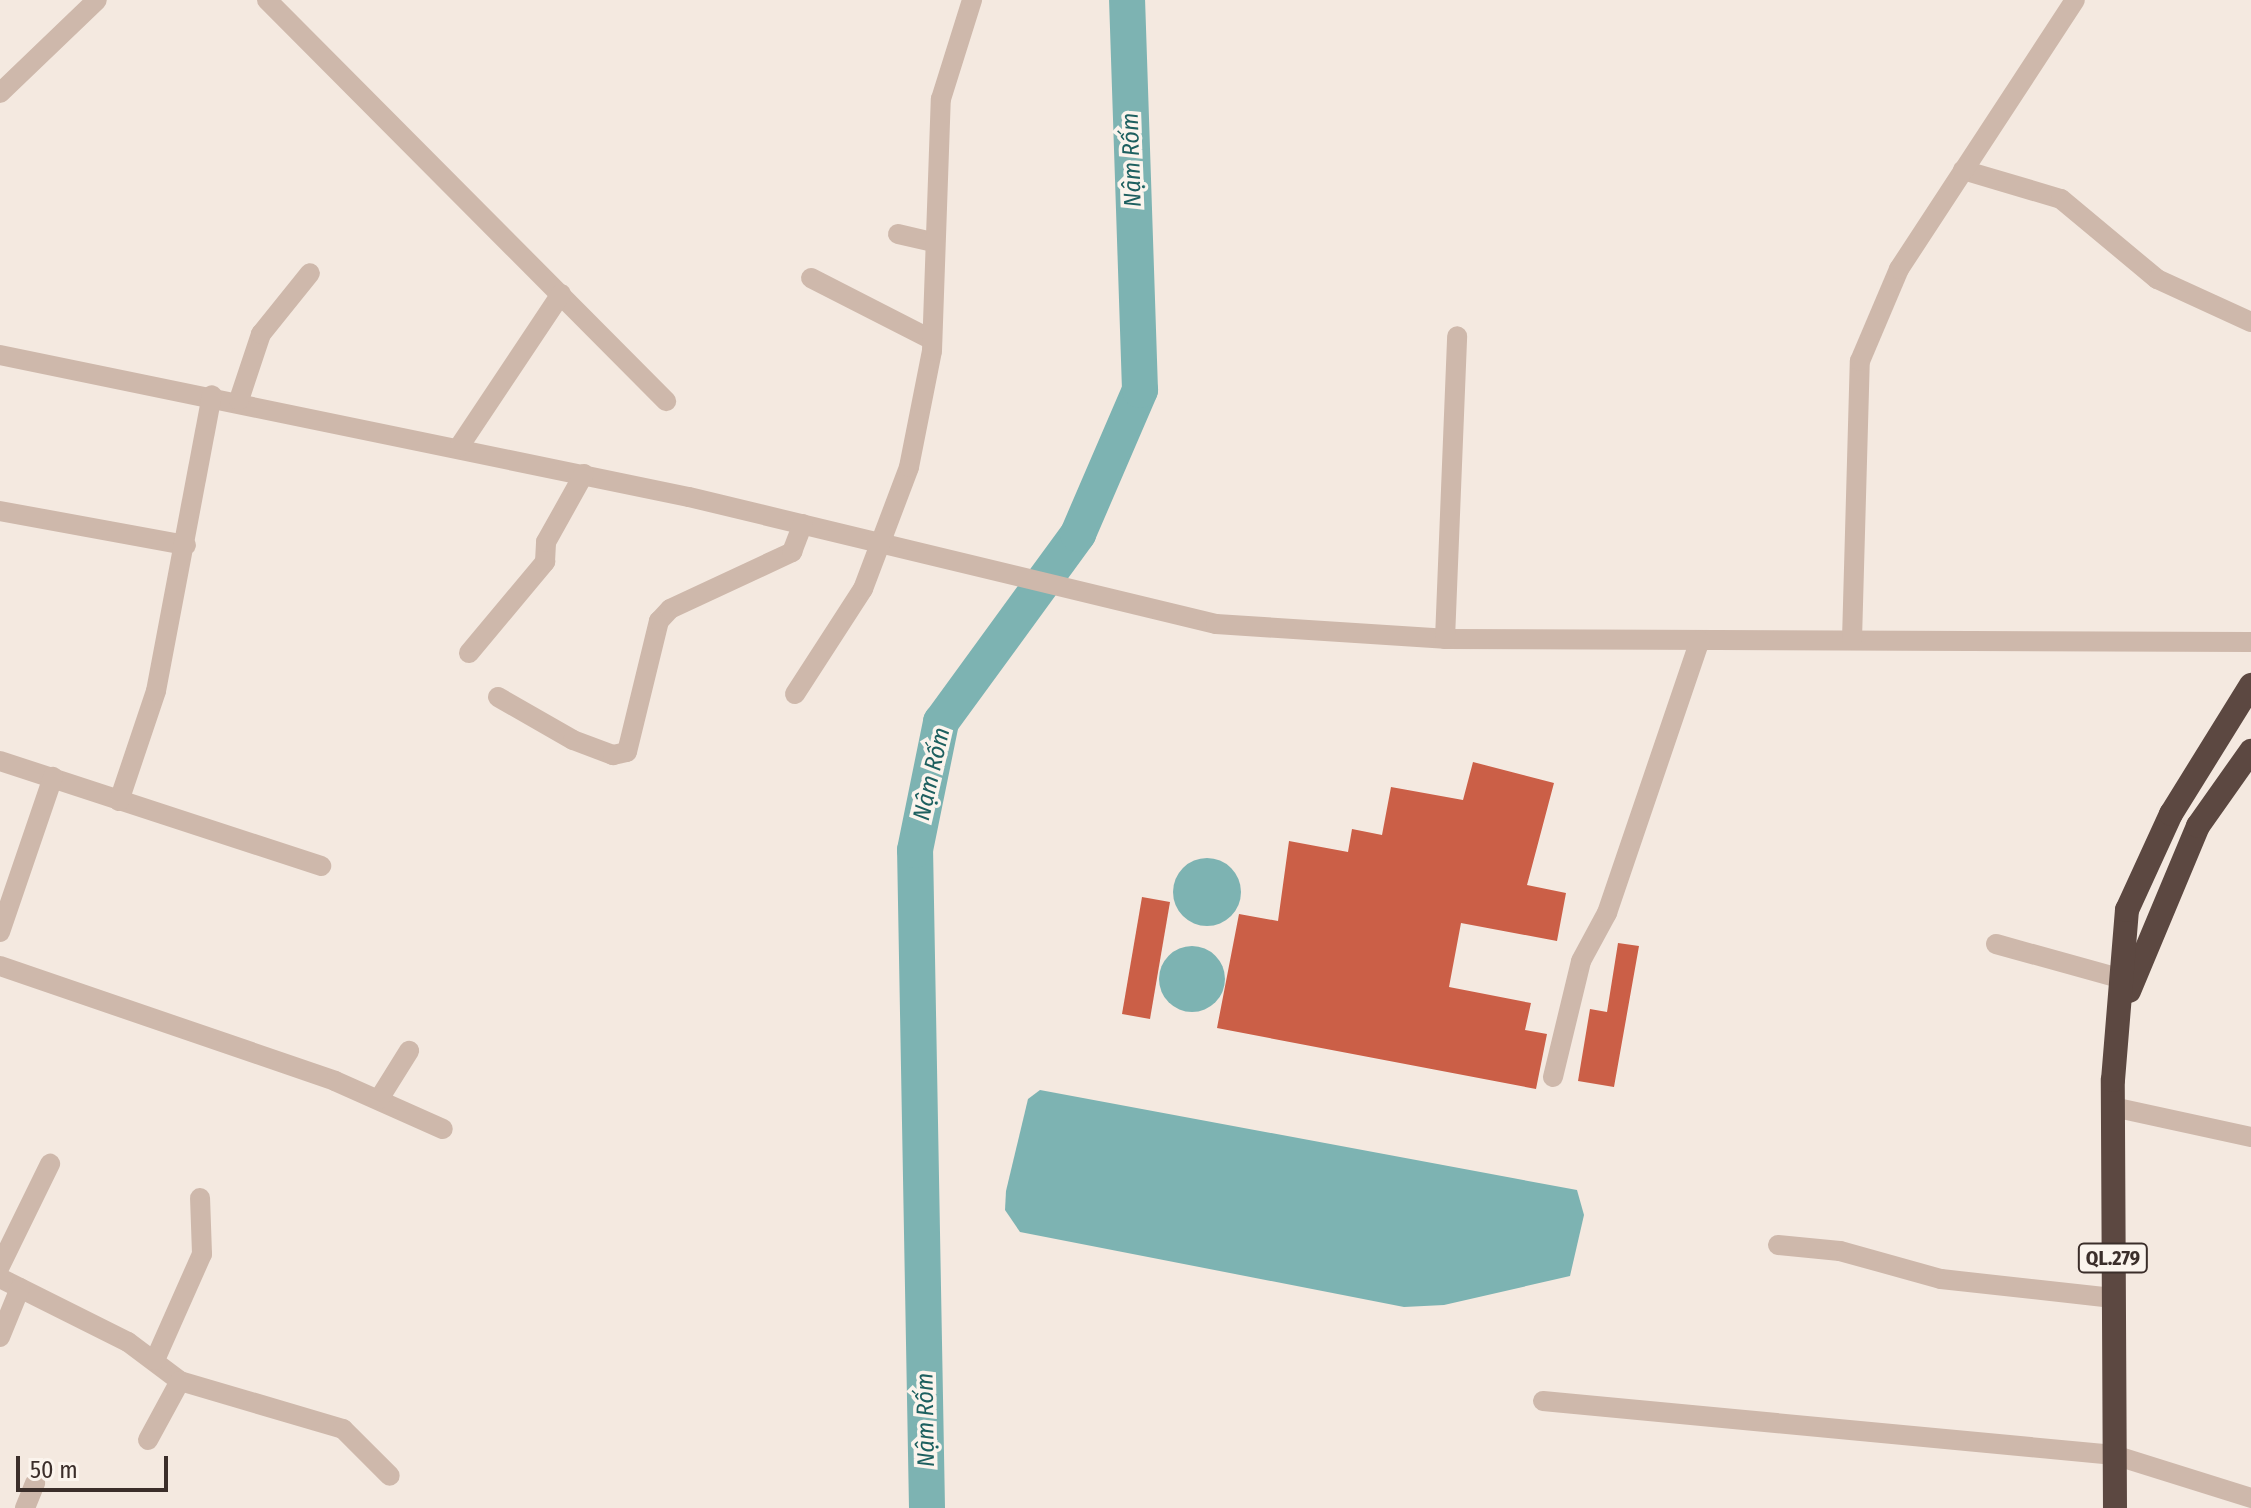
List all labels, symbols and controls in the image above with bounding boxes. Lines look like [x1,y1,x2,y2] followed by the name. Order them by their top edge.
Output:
[1116,112,1148,208] water label: Nậm Rốm
[907,725,957,823] water label: Nậm Rốm
[2077,1242,2149,1274] road number: QL.279
[911,1373,941,1467] water label: Nậm Rốm
[20,1440,172,1490] scale bar
[30,1456,78,1484] text: 50 m

